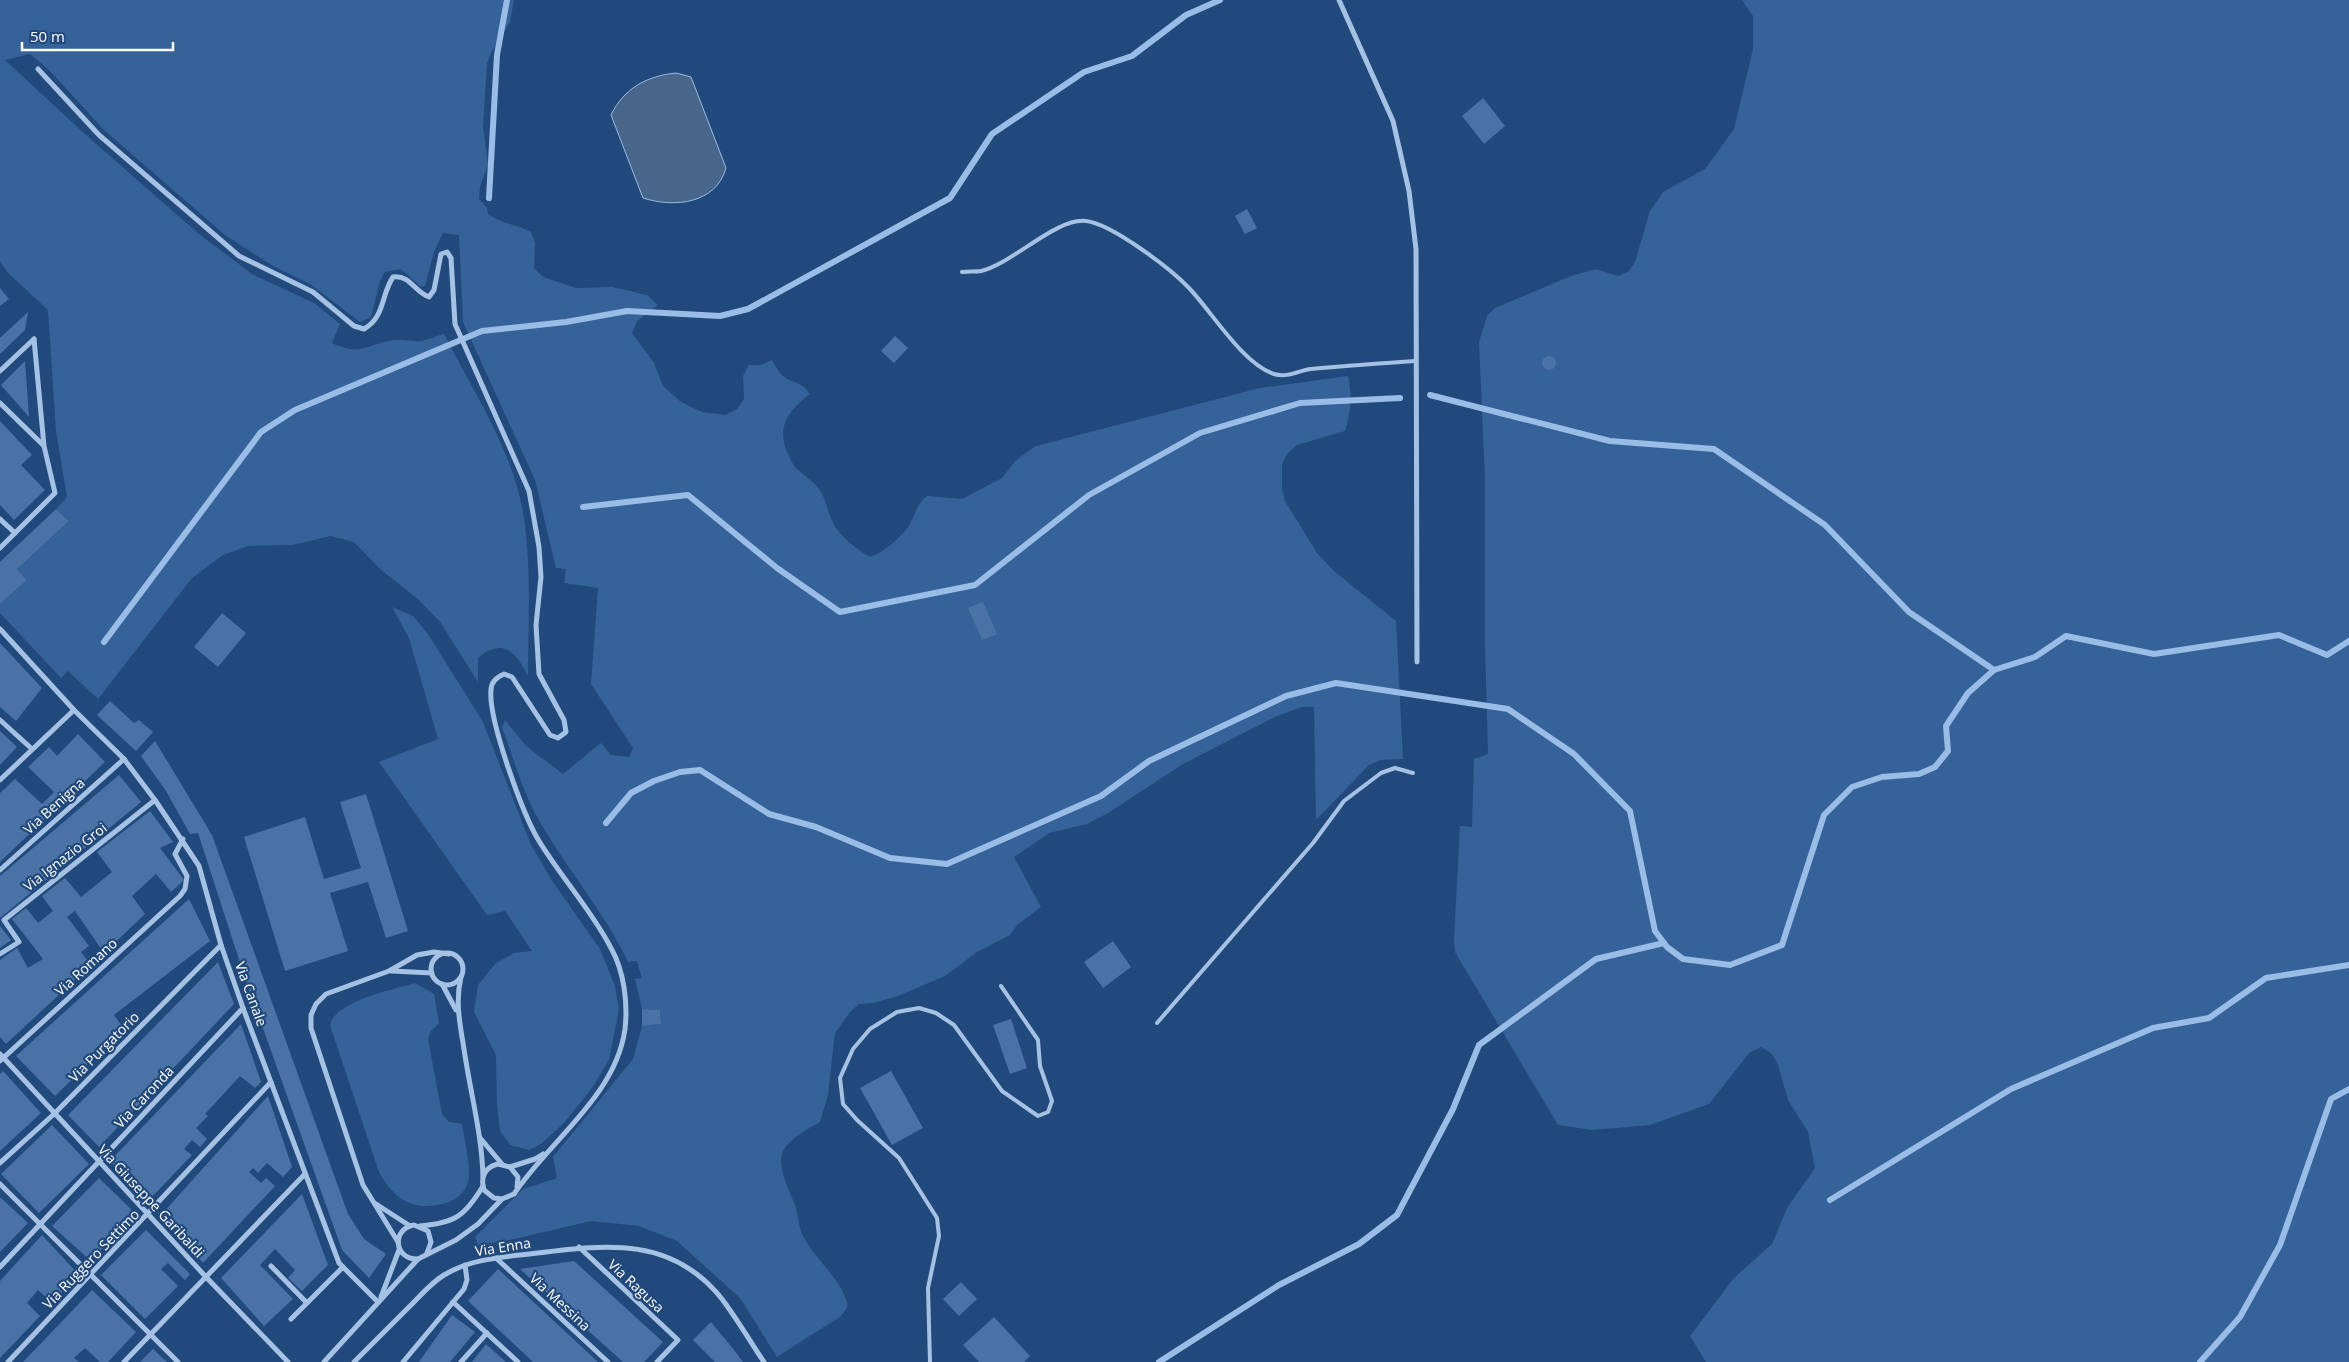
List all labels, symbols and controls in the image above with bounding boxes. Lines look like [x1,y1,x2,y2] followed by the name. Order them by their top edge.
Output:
[22,20,174,52] scale bar
[30,26,65,46] text: 50 m
[19,773,88,838] street label: Via Benigna
[19,818,110,895] street label: Via Ignazio Groi
[50,933,121,1000] street label: Via Romano
[231,959,272,1029] street label: Via Canale
[64,1007,143,1086] street label: Via Purgatorio
[110,1061,178,1132] street label: Via Caronda
[94,1140,209,1261] street label: Via Giuseppe Garibaldi
[38,1205,143,1313] street label: Via Ruggero Settimo
[474,1233,532,1260] street label: Via Enna
[604,1255,669,1317] street label: Via Ragusa
[526,1268,595,1335] street label: Via Messina

